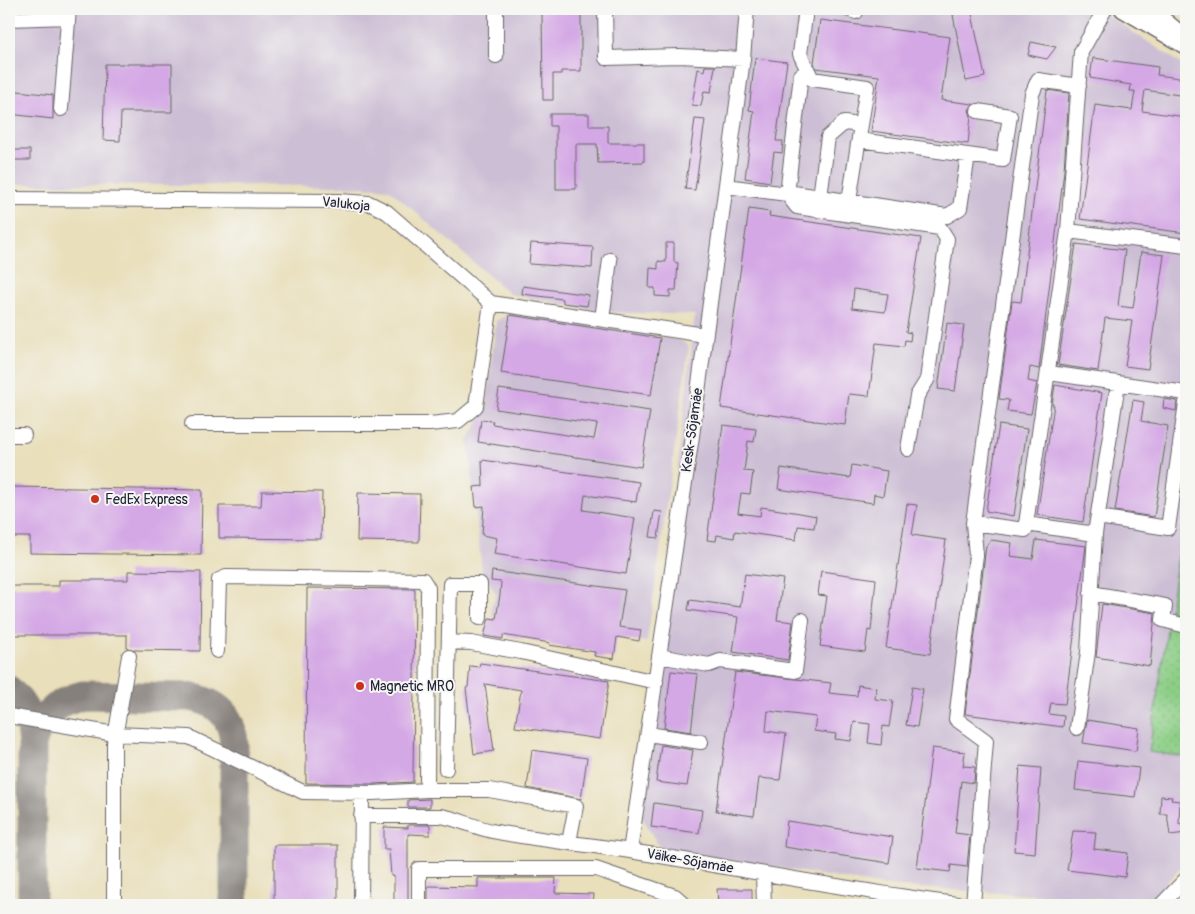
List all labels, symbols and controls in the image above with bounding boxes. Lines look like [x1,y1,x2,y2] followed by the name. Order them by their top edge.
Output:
[321,193,371,215] street label: Valukoja
[678,387,706,473] street label: Kesk-Sõjamäe
[105,491,188,508] place label: FedEx Express
[89,493,101,505] marker: FedEx Express
[370,678,454,695] place label: Magnetic MRO
[354,680,366,692] marker: Magnetic MRO
[645,845,735,877] street label: Väike-Sõjamäe

